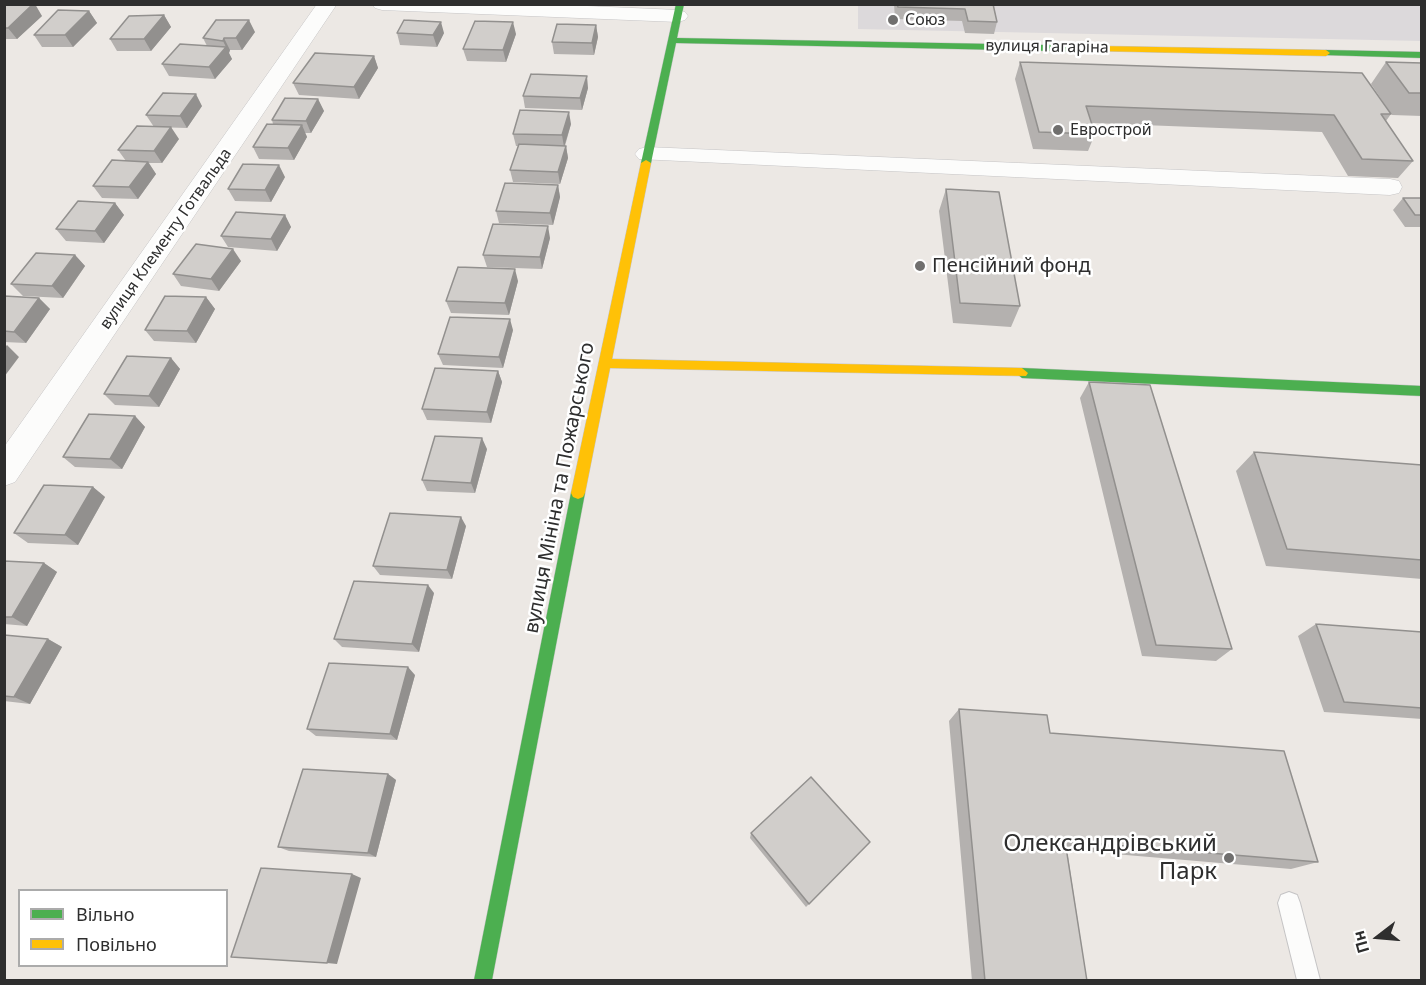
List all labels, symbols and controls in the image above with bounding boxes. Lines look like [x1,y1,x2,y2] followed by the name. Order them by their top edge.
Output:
[905,10,945,30] place label: Союз
[886,13,900,27] marker: Союз
[985,36,1109,58] street label: вулиця Гагаріна
[1070,120,1152,140] place label: Еврострой
[1051,123,1065,137] marker: Еврострой
[96,145,236,333] street label: вулиця Клементу Готвальда
[932,254,1091,278] place label: Пенсійний фонд
[913,259,927,273] marker: Пенсійний фонд
[520,340,600,636] street label: вулиця Мініна та Пожарського
[1003,830,1217,886] place label: Олександрівський Парк
[1222,851,1236,865] marker: Олександрівський Парк
[18,889,228,967] legend
[76,902,134,926] text: Вільно
[1348,907,1408,967] north arrow
[1347,928,1374,956] text: Пн
[76,932,157,956] text: Повільно

